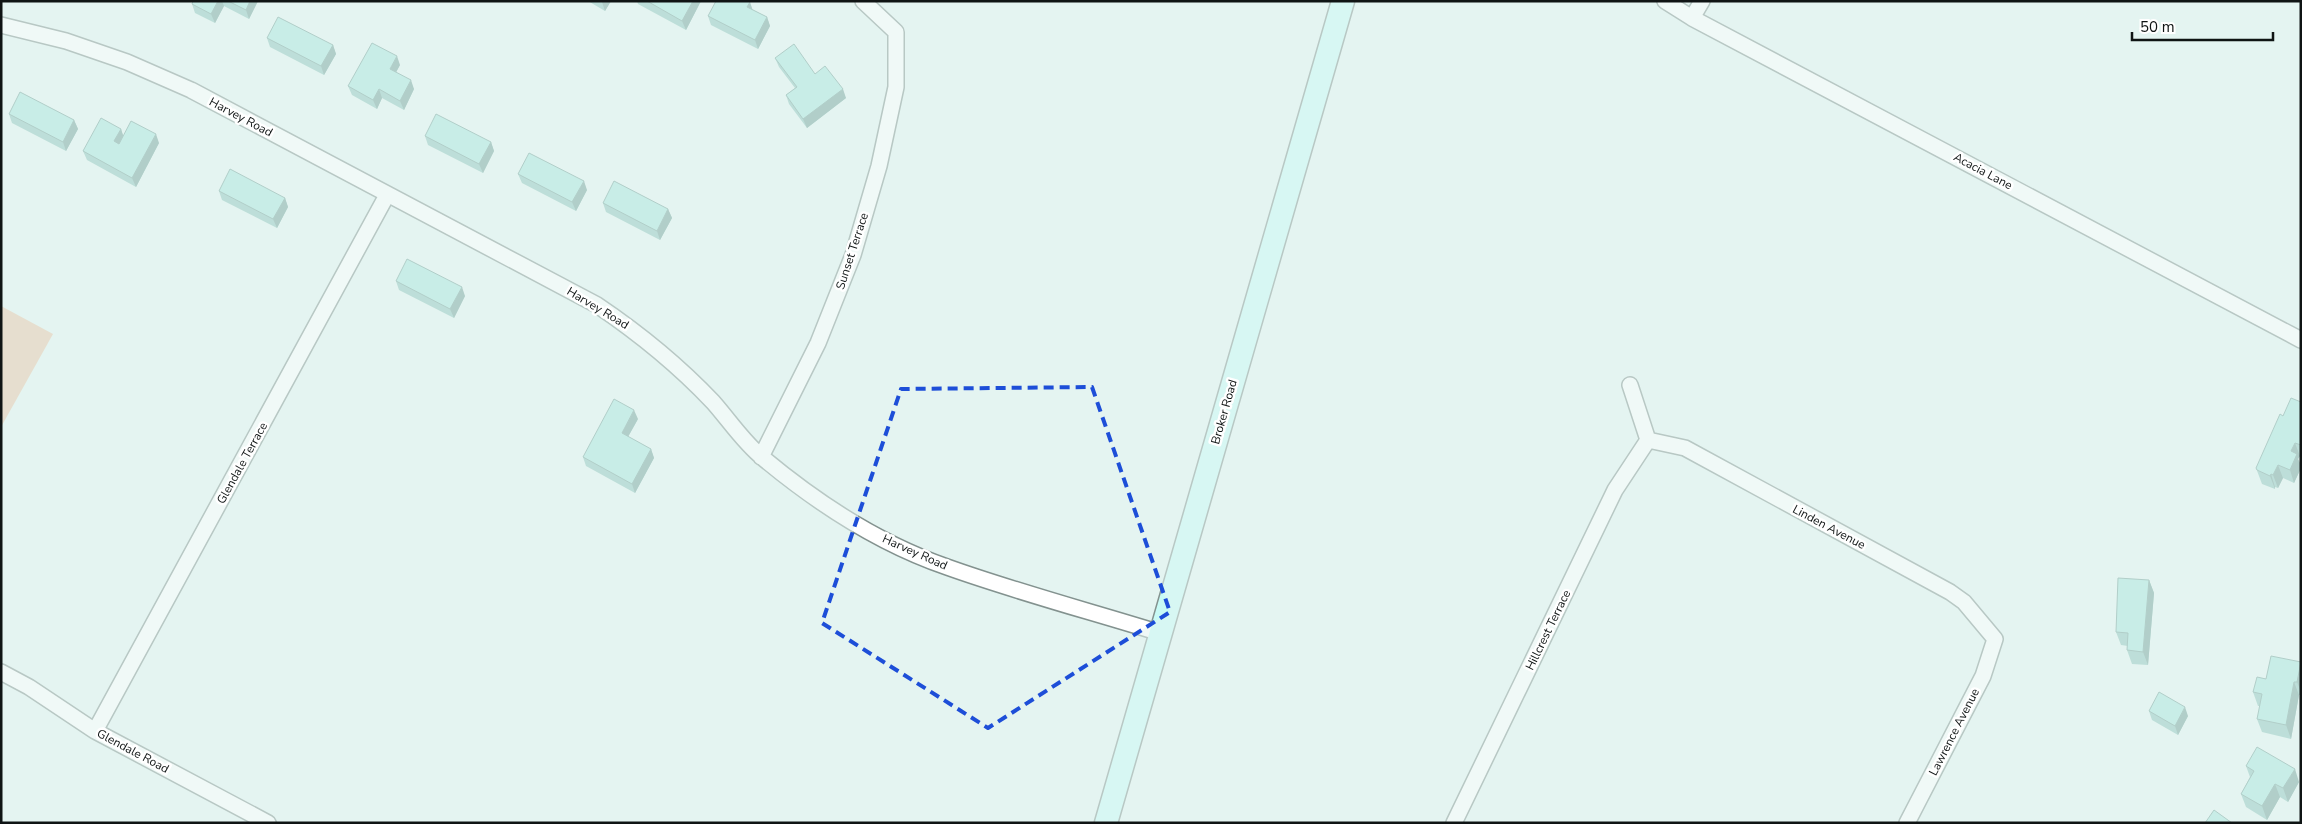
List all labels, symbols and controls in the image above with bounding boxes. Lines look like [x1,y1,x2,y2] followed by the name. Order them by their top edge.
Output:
[2132,10,2273,42] scale bar
[2140,17,2175,37] text: 50 m
[206,94,276,140] street label: Harvey Road
[1951,149,2015,193] street label: Acacia Lane
[832,211,872,291] street label: Sunset Terrace
[564,283,632,333] street label: Harvey Road
[1207,378,1241,446] street label: Broker Road
[213,419,271,507] street label: Glendale Terrace
[1790,501,1868,553] street label: Linden Avenue
[880,531,950,573] street label: Harvey Road
[1522,587,1574,673] street label: Hillcrest Terrace
[1925,686,1983,778] street label: Lawrence Avenue
[94,725,172,777] street label: Glendale Road

